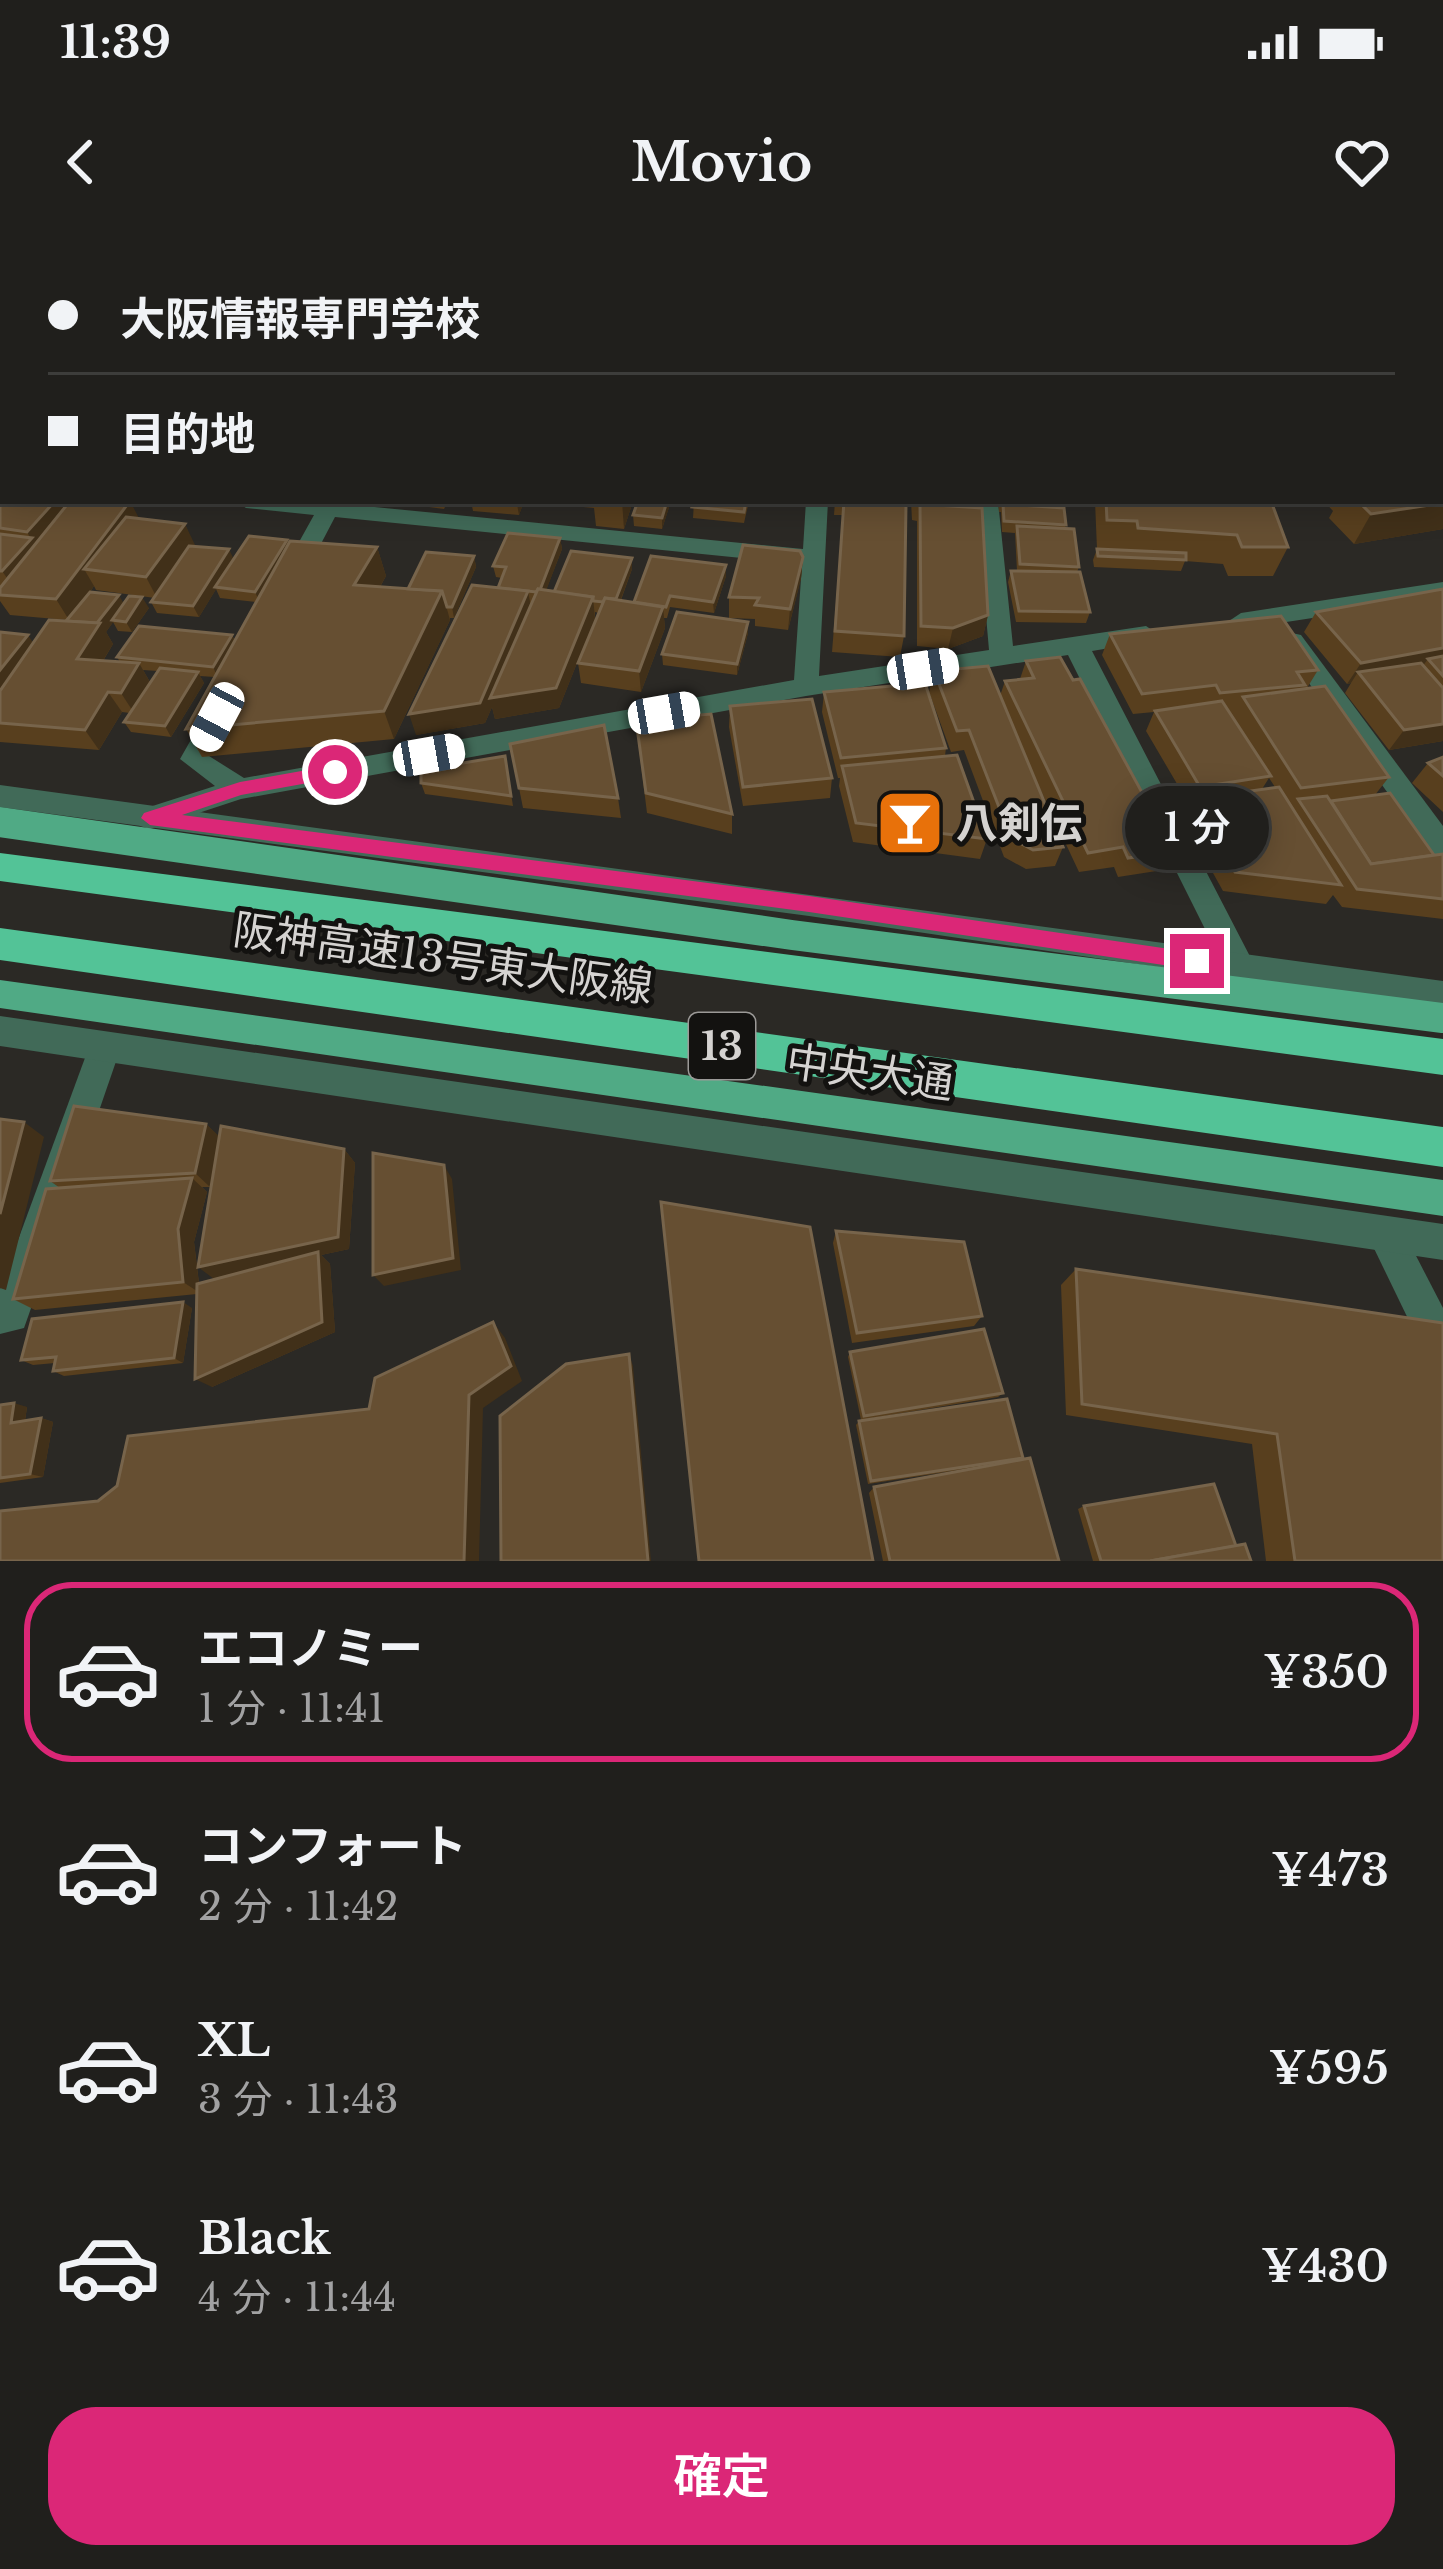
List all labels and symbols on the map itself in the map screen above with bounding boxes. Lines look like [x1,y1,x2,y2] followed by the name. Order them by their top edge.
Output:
[885,646,961,692] car
[184,677,250,757] car
[625,689,703,737] car
[390,731,468,779] car
[308,745,362,799] route start
[1125,787,1269,871] callout: 1 分
[875,788,945,858] bar icon: 八剣伝
[956,797,1082,849] place label: 八剣伝
[230,903,656,1013] street label: 阪神高速13号東大阪線
[1170,934,1224,988] route end
[689,1013,755,1079] road number: 13
[783,1035,957,1109] street label: 中央大通

